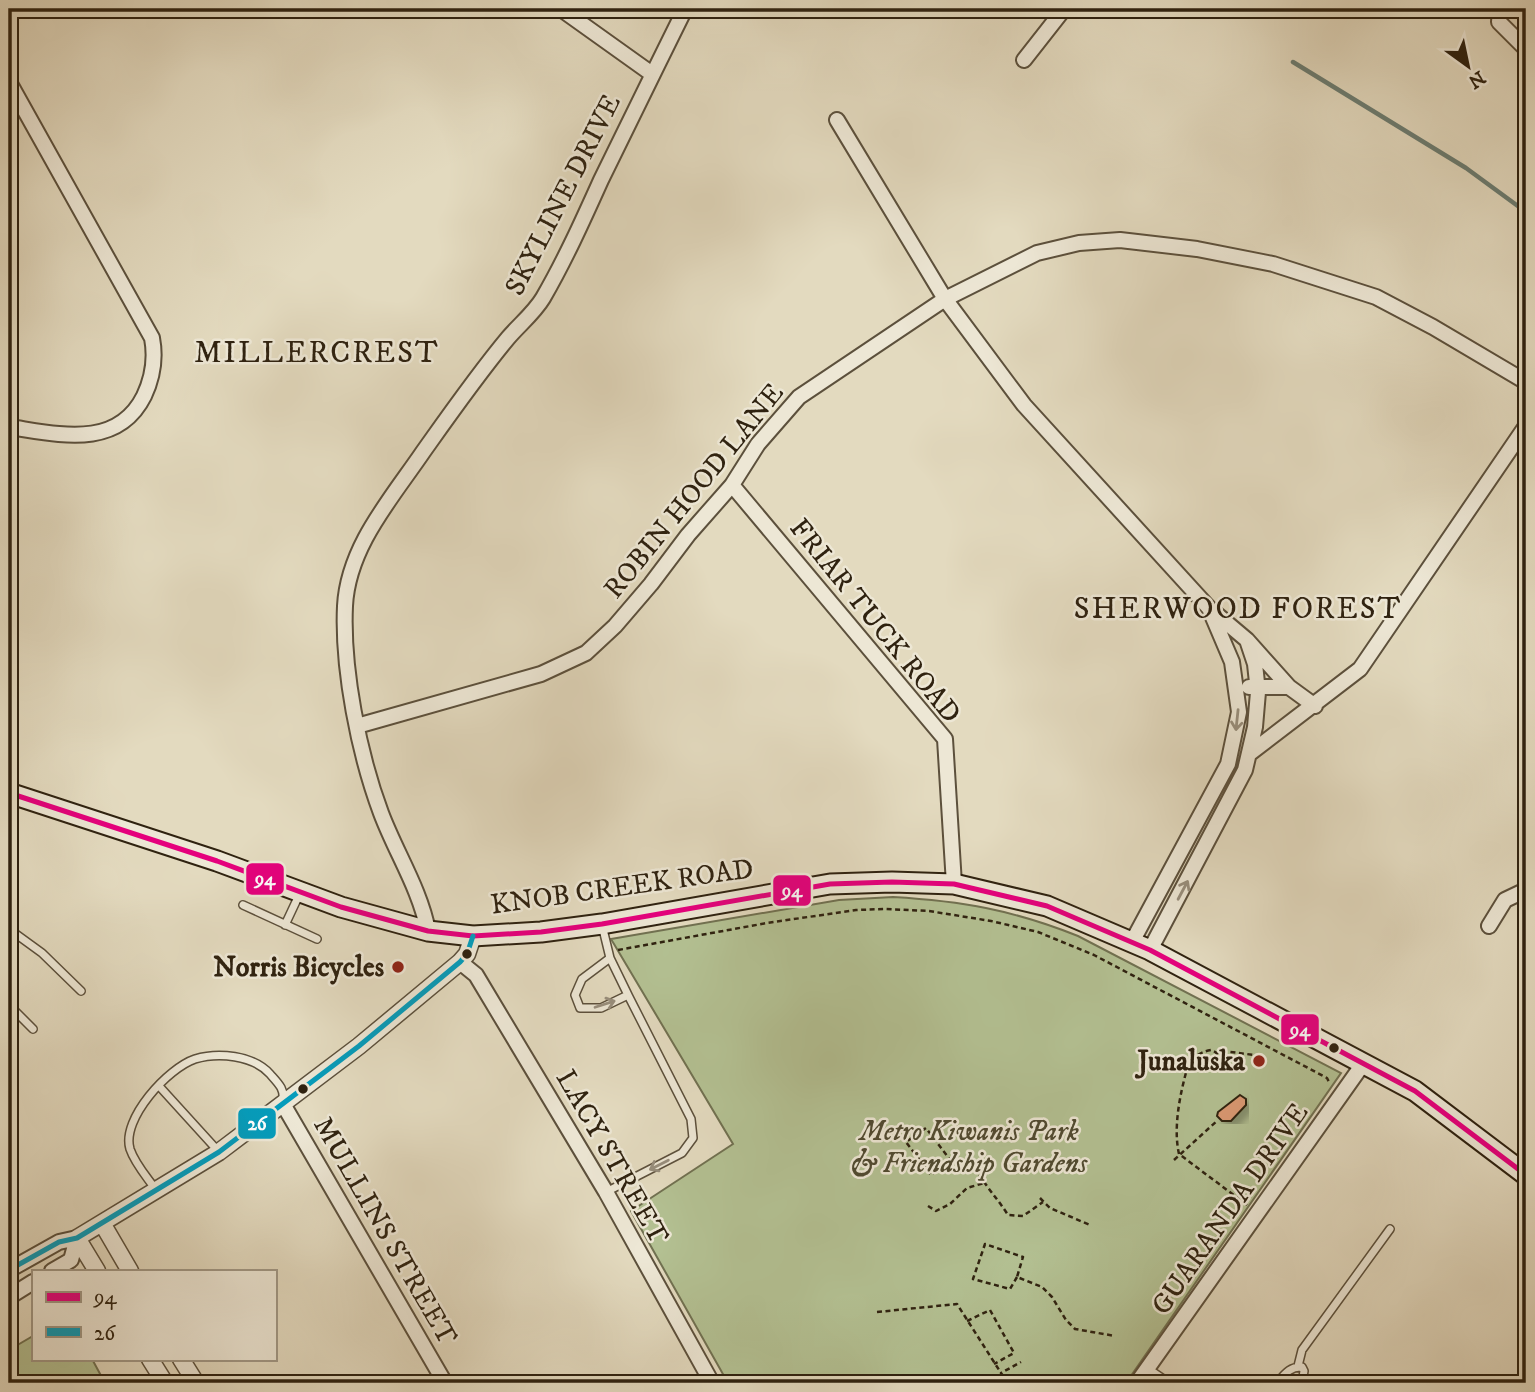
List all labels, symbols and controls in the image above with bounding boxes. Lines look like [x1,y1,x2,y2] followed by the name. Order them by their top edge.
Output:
[1434,32,1504,102] north arrow
[1463,65,1489,93] text: N
[497,89,629,301] street label: SKYLINE DRIVE
[194,335,440,372] district label: MILLERCREST
[596,376,792,606] street label: ROBIN HOOD LANE
[782,512,968,730] street label: FRIAR TUCK ROAD
[1074,591,1402,628] district label: SHERWOOD FOREST
[1230,708,1243,730] one-way arrow
[488,851,756,923] street label: KNOB CREEK ROAD
[245,862,285,896] line badge: 94
[253,868,276,891] text: 94
[772,874,812,907] line badge: 94
[780,880,803,903] text: 94
[1176,880,1190,901] one-way arrow
[460,947,474,961] unlabelled marker
[213,950,385,985] place label: Norris Bicycles
[390,959,406,975] marker: Norris Bicycles
[594,997,616,1009] one-way arrow
[1280,1013,1320,1046] line badge: 94
[1288,1019,1311,1042] text: 94
[1327,1041,1341,1055] unlabelled marker
[1134,1044,1246,1079] place label: Junaluska
[1251,1053,1267,1069] marker: Junaluska
[548,1063,676,1251] street label: LACY STREET
[296,1082,310,1096] unlabelled marker
[1144,1096,1316,1322] street label: GUARANDA DRIVE
[237,1107,277,1140] line badge: 26
[305,1111,465,1351] street label: MULLINS STREET
[247,1113,268,1136] text: 26
[851,1114,1088,1181] park label: Metro Kiwanis Park & Friendship Gardens
[650,1158,670,1172] one-way arrow
[32,1270,276,1360] legend
[93,1285,117,1311] text: 94
[94,1321,116,1347] text: 26

